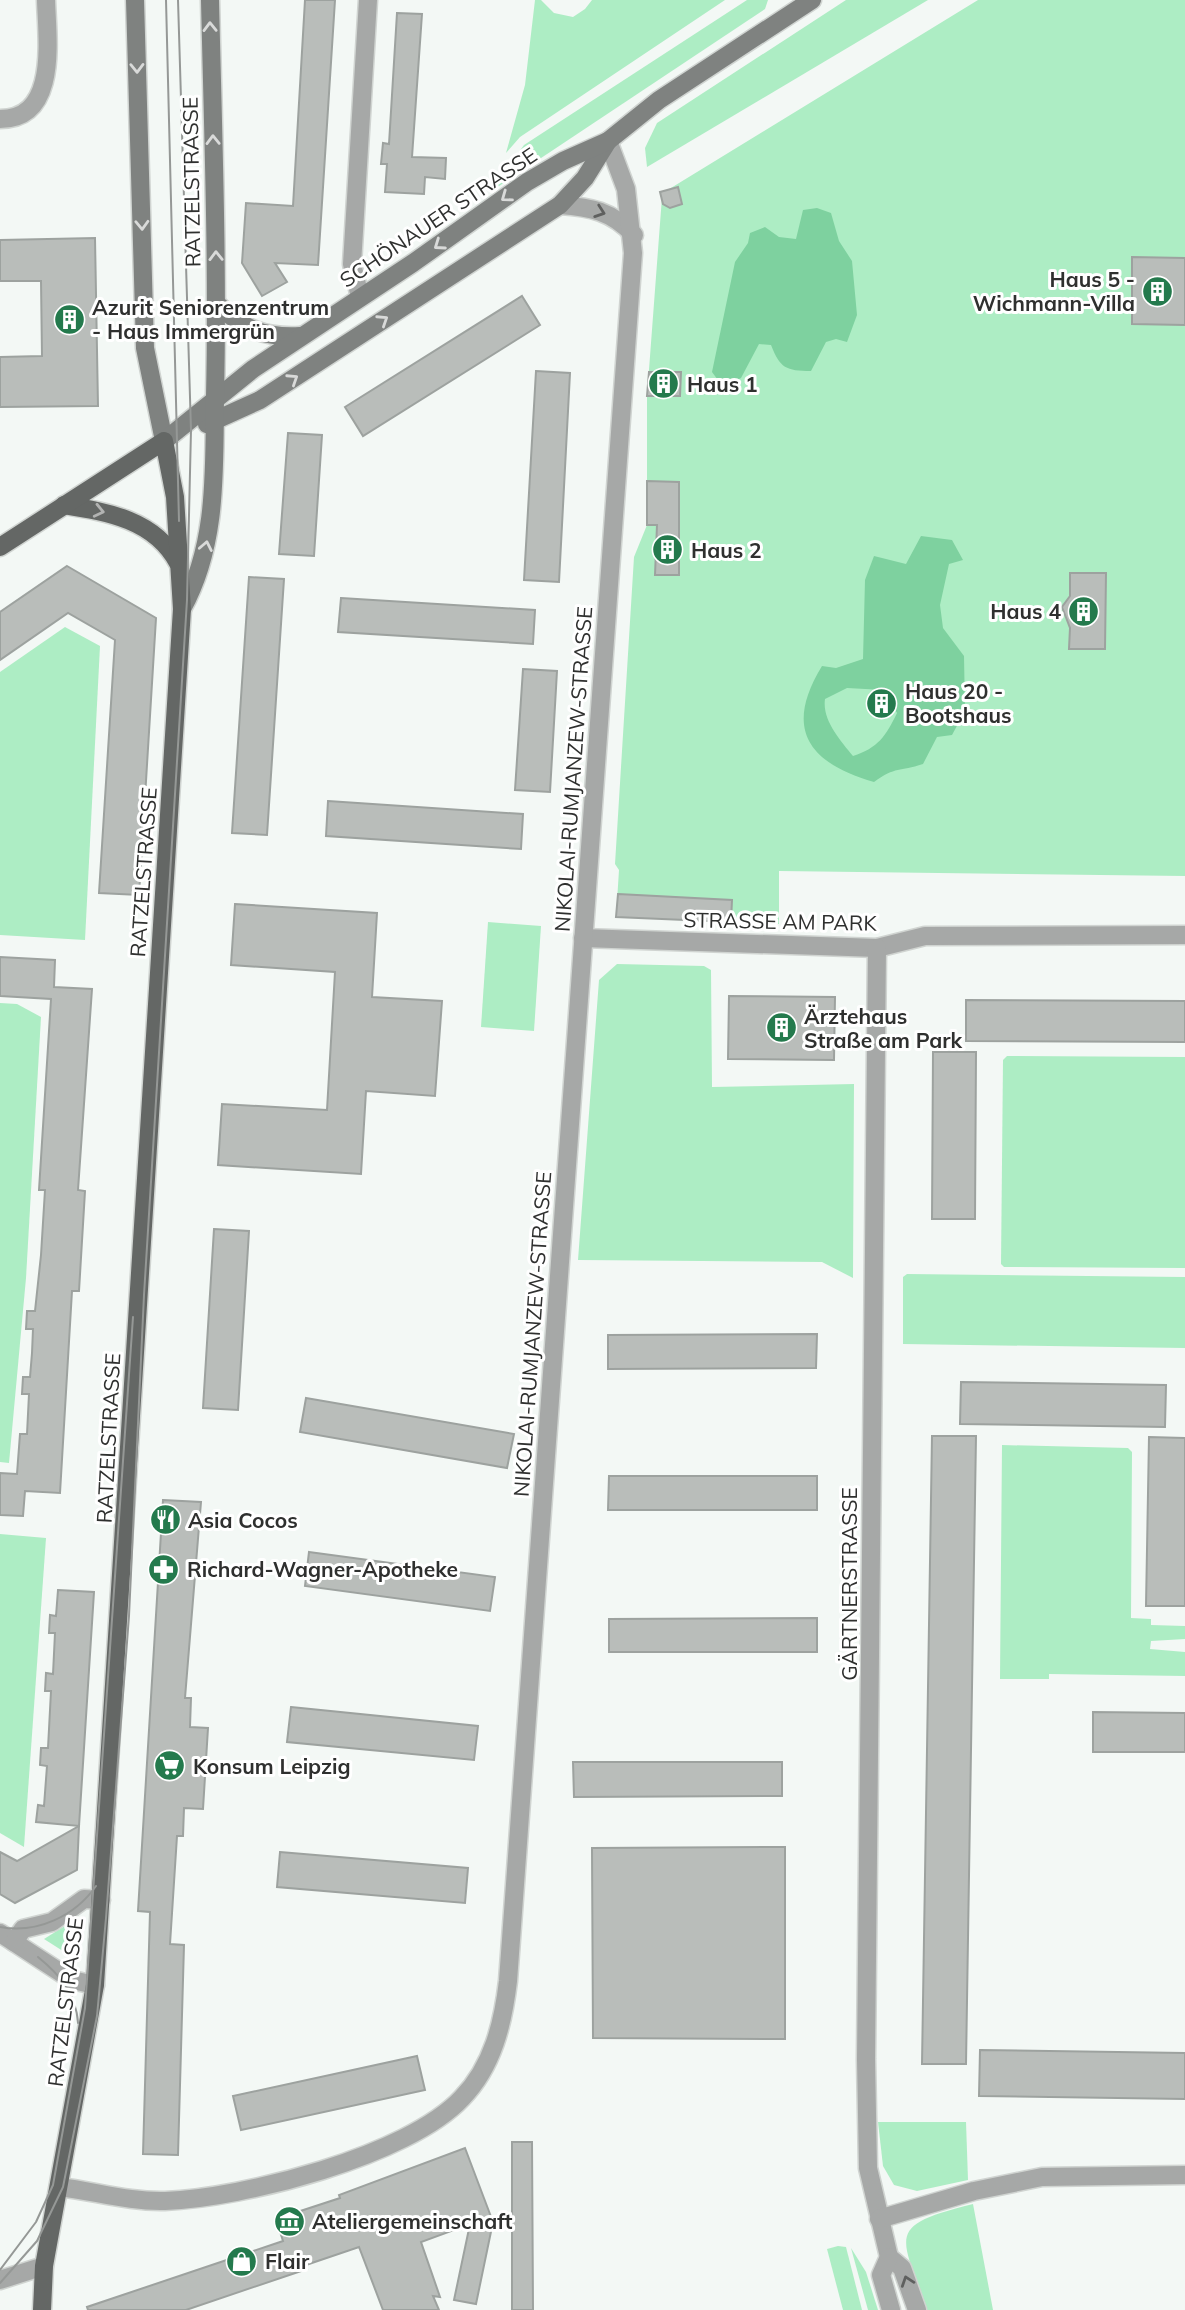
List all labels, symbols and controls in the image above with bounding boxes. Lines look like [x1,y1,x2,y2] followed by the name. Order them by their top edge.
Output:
[203,21,218,32] one-way arrow
[129,63,144,74] one-way arrow
[177,97,205,267] street label: RATZELSTRASSE
[205,134,221,145] one-way arrow
[335,141,541,293] street label: SCHÖNAUER STRASSE
[501,189,514,202] one-way arrow
[594,203,606,218] one-way arrow
[134,220,149,231] one-way arrow
[434,237,447,249] one-way arrow
[208,251,224,261] one-way arrow
[973,266,1135,316] place label: Haus 5 - Wichmann-Villa
[1141,274,1175,308] building icon: Haus 5 - Wichmann-Villa
[92,294,329,344] place label: Azurit Seniorenzentrum - Haus Immergrün
[52,302,86,336] building icon: Azurit Seniorenzentrum - Haus Immergrün
[376,316,389,329] one-way arrow
[647,367,681,401] building icon: Haus 1
[687,371,758,397] place label: Haus 1
[285,375,298,388] one-way arrow
[93,503,105,517] one-way arrow
[651,533,685,567] building icon: Haus 2
[691,537,762,563] place label: Haus 2
[198,540,213,552] one-way arrow
[1067,594,1101,628] building icon: Haus 4
[990,598,1061,624] place label: Haus 4
[549,605,597,933] street label: NIKOLAI-RUMJANZEW-STRASSE
[905,678,1011,728] place label: Haus 20 - Bootshaus
[865,686,899,720] building icon: Haus 20 - Bootshaus
[124,786,162,958] street label: RATZELSTRASSE
[683,906,878,936] street label: STRASSE AM PARK
[804,1003,962,1053] place label: Ärztehaus Straße am Park
[764,1011,798,1045] building icon: Ärztehaus Straße am Park
[508,1170,556,1498] street label: NIKOLAI-RUMJANZEW-STRASSE
[91,1352,125,1524] street label: RATZELSTRASSE
[836,1487,862,1681] street label: GÄRTNERSTRASSE
[148,1503,182,1537] restaurant icon: Asia Cocos
[188,1507,298,1533] place label: Asia Cocos
[147,1552,181,1586] pharmacy icon: Richard-Wagner-Apotheke
[187,1556,458,1582] place label: Richard-Wagner-Apotheke
[153,1749,187,1783] supermarket icon: Konsum Leipzig
[193,1753,351,1779] place label: Konsum Leipzig
[42,1916,88,2088] street label: RATZELSTRASSE
[272,2204,306,2238] museum icon: Ateliergemeinschaft
[312,2208,512,2234] place label: Ateliergemeinschaft
[225,2244,259,2278] shop icon: Flair
[265,2248,310,2274] place label: Flair
[901,2275,915,2287] one-way arrow

